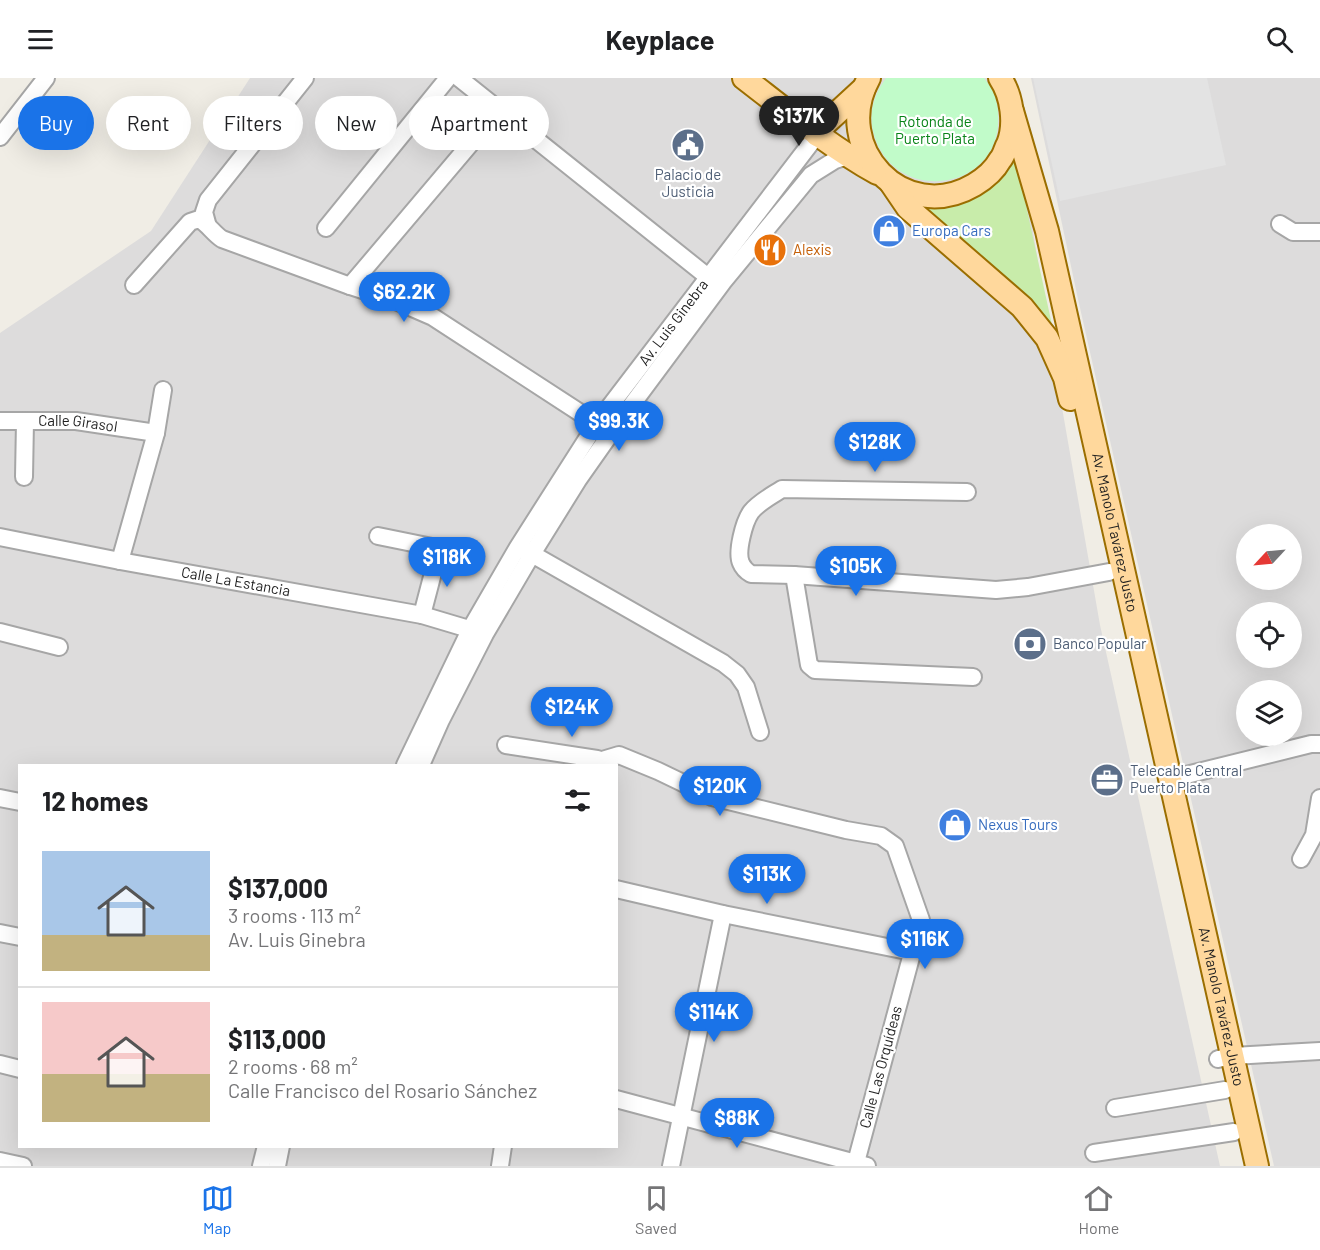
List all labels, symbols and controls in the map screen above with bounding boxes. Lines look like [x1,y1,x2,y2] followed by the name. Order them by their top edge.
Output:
[24,23,57,56] icon: menu
[606,23,714,55] text: Keyplace
[1263,23,1296,56] icon: search
[18,96,94,150] chip: Buy
[106,96,191,150] chip: Rent
[203,96,303,150] chip: Filters
[315,96,397,150] chip: New
[409,96,549,150] chip: Apartment
[757,96,841,147] pin: $137K
[773,103,825,127] text: $137K
[895,112,975,147] park label: Rotonda de Puerto Plata
[670,127,706,163] public building icon: Palacio de Justicia
[655,165,721,200] place label: Palacio de Justicia
[871,213,907,249] shop icon: Europa Cars
[912,221,991,239] place label: Europa Cars
[752,232,788,268] restaurant icon: Alexis
[793,240,832,258] place label: Alexis
[355,272,453,323] pin: $62.2K
[634,276,711,369] street label: Av. Luis Ginebra
[373,279,435,303] text: $62.2K
[570,401,668,452] pin: $99.3K
[588,408,650,432] text: $99.3K
[38,411,119,435] street label: Calle Girasol
[833,422,917,473] pin: $128K
[848,429,902,453] text: $128K
[1089,451,1142,614] street label: Av. Manolo Tavárez Justo
[1236,524,1302,590] north arrow
[1236,524,1302,746] map controls
[405,537,489,588] pin: $118K
[422,544,472,568] text: $118K
[814,546,898,597] pin: $105K
[829,553,883,577] text: $105K
[180,562,292,599] street label: Calle La Estancia
[1236,602,1302,668] button: locate
[1012,626,1048,662] bank icon: Banco Popular
[1053,634,1147,652] place label: Banco Popular
[1236,680,1302,746] button: layers
[530,687,614,738] pin: $124K
[545,694,599,718] text: $124K
[1130,761,1242,796] place label: Telecable Central Puerto Plata
[1089,762,1125,798] office icon: Telecable Central Puerto Plata
[678,766,762,817] pin: $120K
[693,773,747,797] text: $120K
[561,784,594,817] icon: filters
[42,785,148,816] text: 12 homes
[937,807,973,843] shop icon: Nexus Tours
[978,815,1058,833] place label: Nexus Tours
[725,854,809,905] pin: $113K
[742,861,792,885] text: $113K
[228,872,328,903] text: $137,000
[90,875,162,947] icon: home
[228,903,361,927] text: 3 rooms · 113 m²
[883,919,967,970] pin: $116K
[1196,925,1249,1088] street label: Av. Manolo Tavárez Justo
[901,926,950,950] text: $116K
[228,927,366,951] text: Av. Luis Ginebra
[672,992,756,1043] pin: $114K
[689,999,739,1023] text: $114K
[855,1004,905,1130] street label: Calle Las Orquídeas
[228,1023,326,1054] text: $113,000
[90,1026,162,1098] icon: home
[228,1054,358,1078] text: 2 rooms · 68 m²
[228,1078,537,1102] text: Calle Francisco del Rosario Sánchez
[701,1098,773,1149] pin: $88K
[714,1105,760,1129] text: $88K
[201,1182,234,1237] tab: Map
[635,1182,677,1237] tab: Saved
[1078,1182,1119,1237] tab: Home

